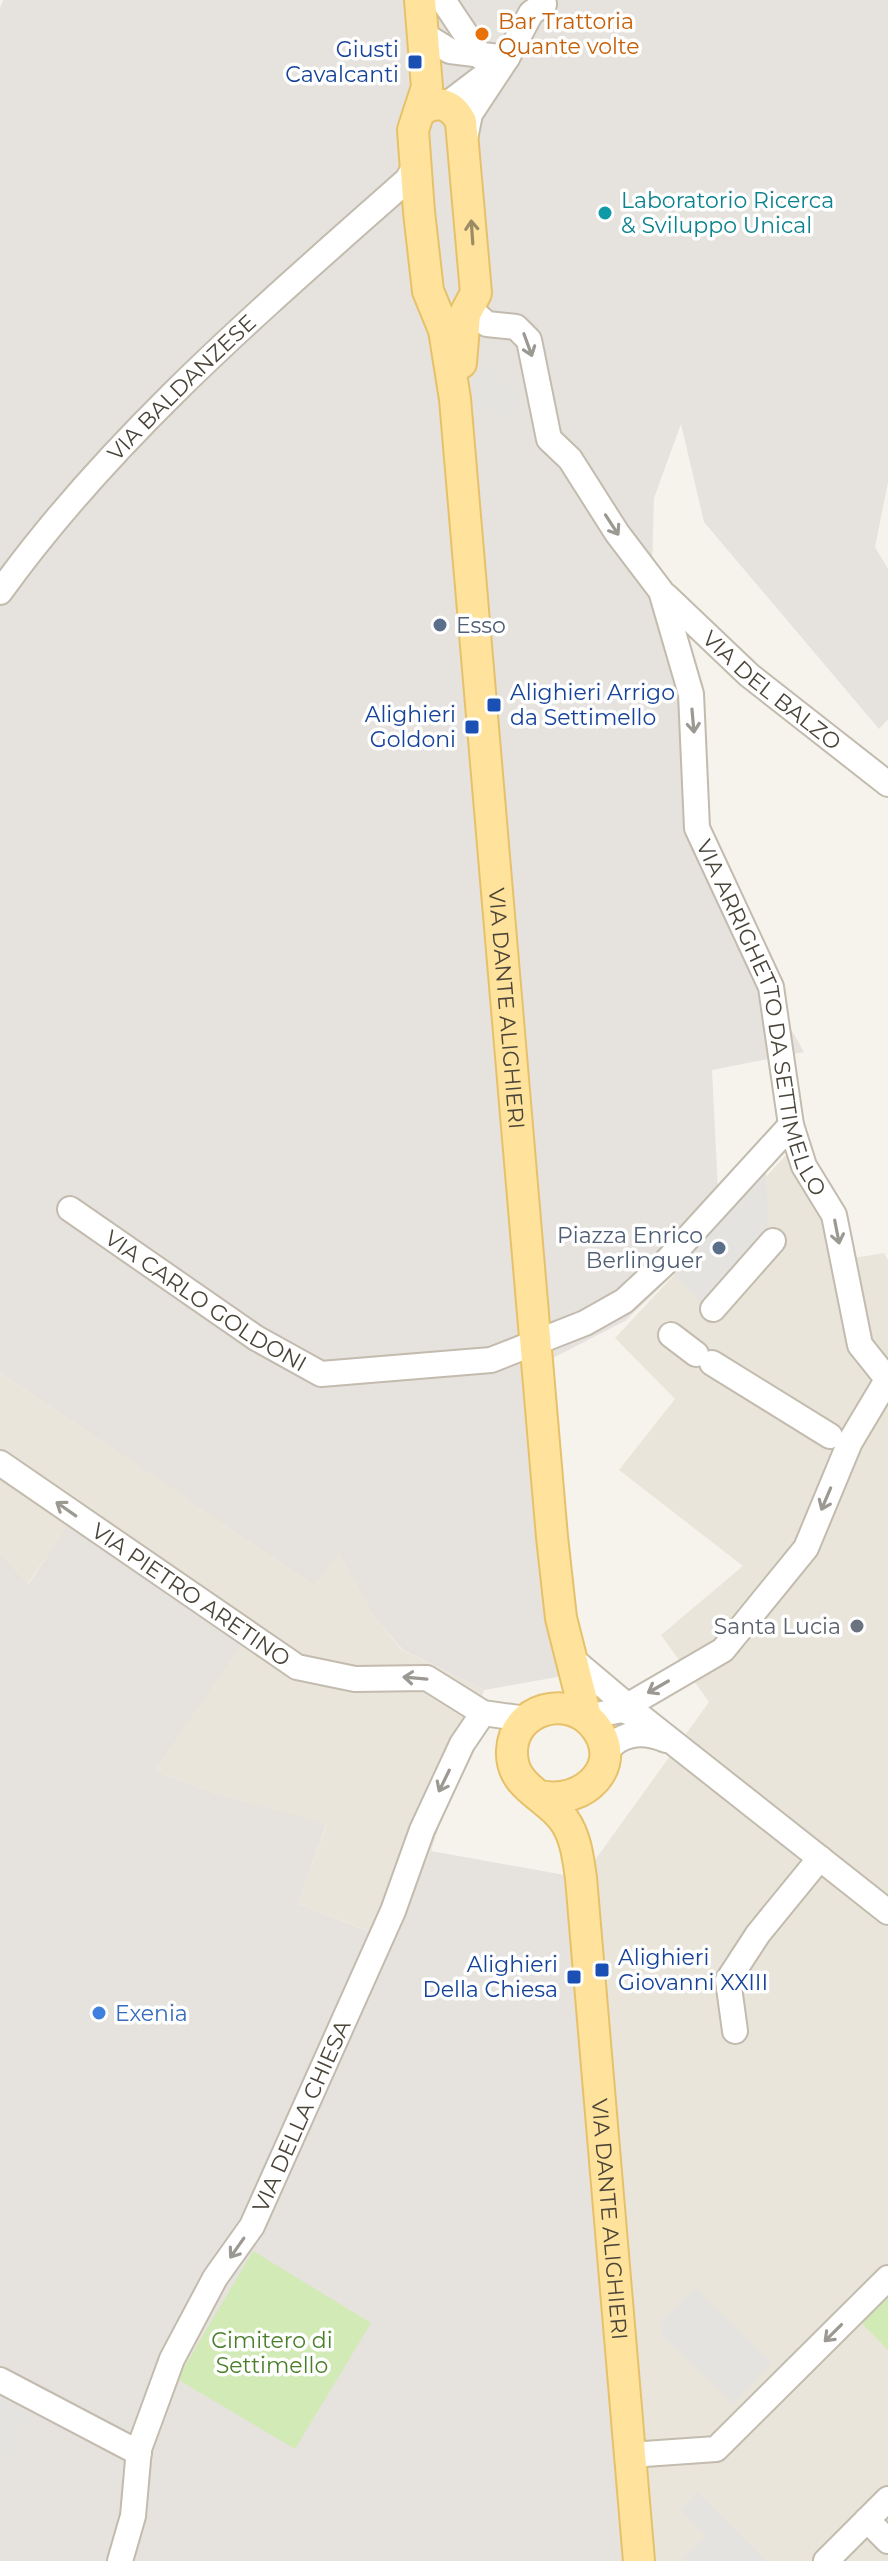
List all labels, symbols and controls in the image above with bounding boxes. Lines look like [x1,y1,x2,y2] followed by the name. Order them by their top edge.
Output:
[498,8,640,60] place label: Bar Trattoria Quante volte
[473,25,491,43] marker: Bar Trattoria Quante volte
[285,36,399,88] place label: Giusti Cavalcanti
[406,53,424,71] marker: Giusti Cavalcanti
[621,187,834,239] place label: Laboratorio Ricerca & Sviluppo Unical
[596,204,614,222] marker: Laboratorio Ricerca & Sviluppo Unical
[464,219,479,246] one-way arrow
[102,308,261,466] street label: VIA BALDANZESE
[522,332,536,357] one-way arrow
[604,513,621,535] one-way arrow
[456,612,506,639] place label: Esso
[431,616,449,634] marker: Esso
[697,625,847,756] street label: VIA DEL BALZO
[510,679,675,731] place label: Alighieri Arrigo da Settimello
[485,696,503,714] marker: Alighieri Arrigo da Settimello
[365,701,456,753] place label: Alighieri Goldoni
[686,707,701,734] one-way arrow
[463,718,481,736] marker: Alighieri Goldoni
[691,835,833,1201] street label: VIA ARRIGHETTO DA SETTIMELLO
[483,887,531,1130] street label: VIA DANTE ALIGHIERI
[830,1219,845,1245] one-way arrow
[557,1222,703,1274] place label: Piazza Enrico Berlinguer
[100,1224,312,1377] street label: VIA CARLO GOLDONI
[710,1239,728,1257] marker: Piazza Enrico Berlinguer
[818,1486,833,1510] one-way arrow
[55,1501,77,1517] one-way arrow
[87,1517,296,1672] street label: VIA PIETRO ARETINO
[714,1613,841,1640] place label: Santa Lucia
[848,1617,866,1635] marker: Santa Lucia
[402,1670,429,1685] one-way arrow
[647,1679,670,1695] one-way arrow
[436,1768,452,1792] one-way arrow
[618,1944,768,1996] place label: Alighieri Giovanni XXIII
[423,1951,558,2003] place label: Alighieri Della Chiesa
[593,1961,611,1979] marker: Alighieri Giovanni XXIII
[565,1968,583,1986] marker: Alighieri Della Chiesa
[115,2000,188,2027] place label: Exenia
[90,2004,108,2022] marker: Exenia
[246,2015,356,2216] street label: VIA DELLA CHIESA
[586,2098,634,2341] street label: VIA DANTE ALIGHIERI
[229,2236,245,2258] one-way arrow
[823,2324,843,2343] one-way arrow
[211,2327,333,2379] park label: Cimitero di Settimello

